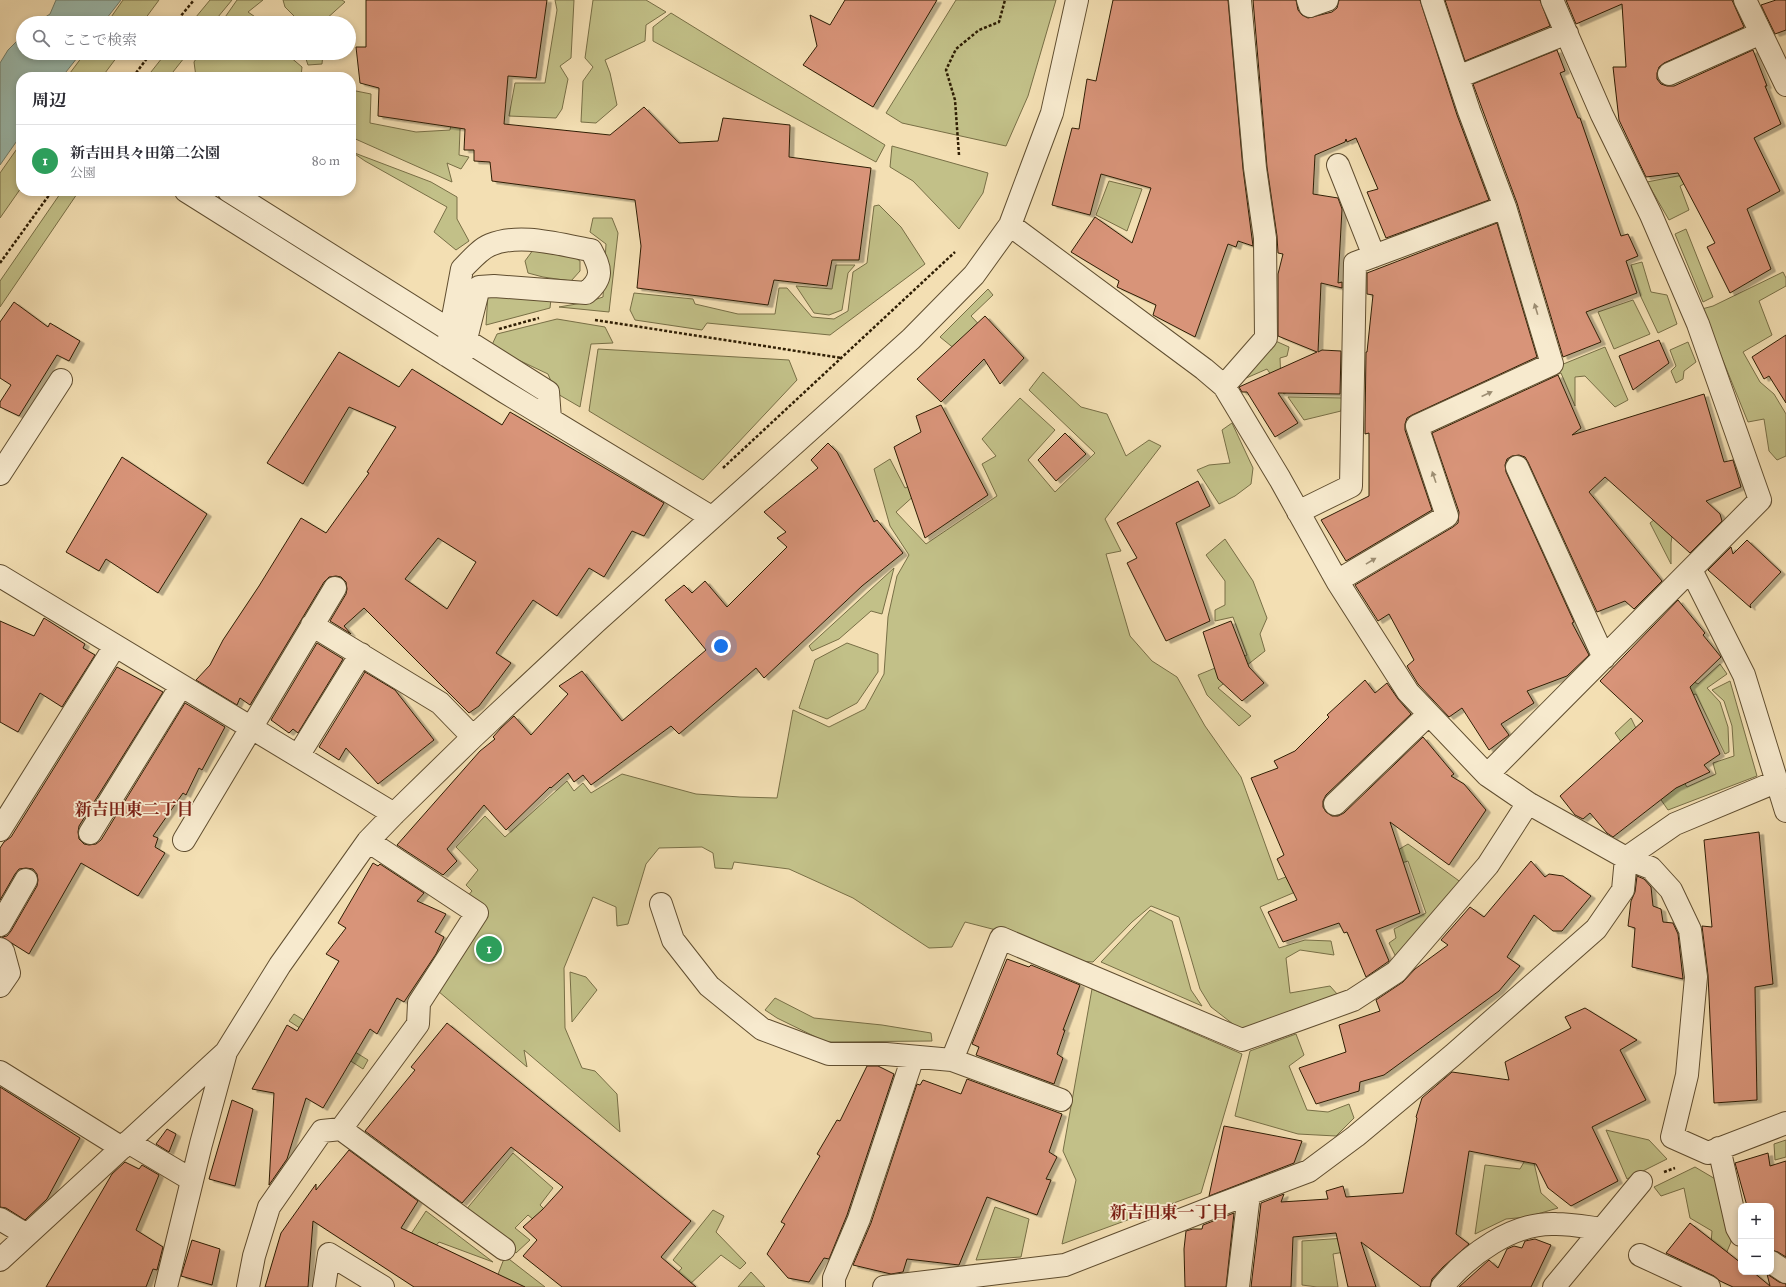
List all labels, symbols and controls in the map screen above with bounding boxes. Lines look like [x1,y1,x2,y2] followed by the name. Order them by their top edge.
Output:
[16,16,356,60] search box
[30,27,52,49] icon: search
[62,31,137,49] text: ここで検索
[32,90,66,111] text: 周辺
[70,144,220,162] text: 新吉田具々田第二公園
[42,153,48,169] text: 1
[312,153,340,169] text: 80 m
[70,165,96,181] text: 公園
[1533,302,1539,314] one-way arrow
[1481,391,1492,397] one-way arrow
[1430,470,1436,482] one-way arrow
[1365,557,1377,564] one-way arrow
[711,636,731,656] your location
[75,799,194,820] district label: 新吉田東二丁目
[476,934,502,964] pin: 1
[1110,1202,1229,1223] district label: 新吉田東一丁目
[1738,1203,1774,1275] map controls
[1738,1203,1774,1239] button: +
[1738,1239,1774,1275] button: −

